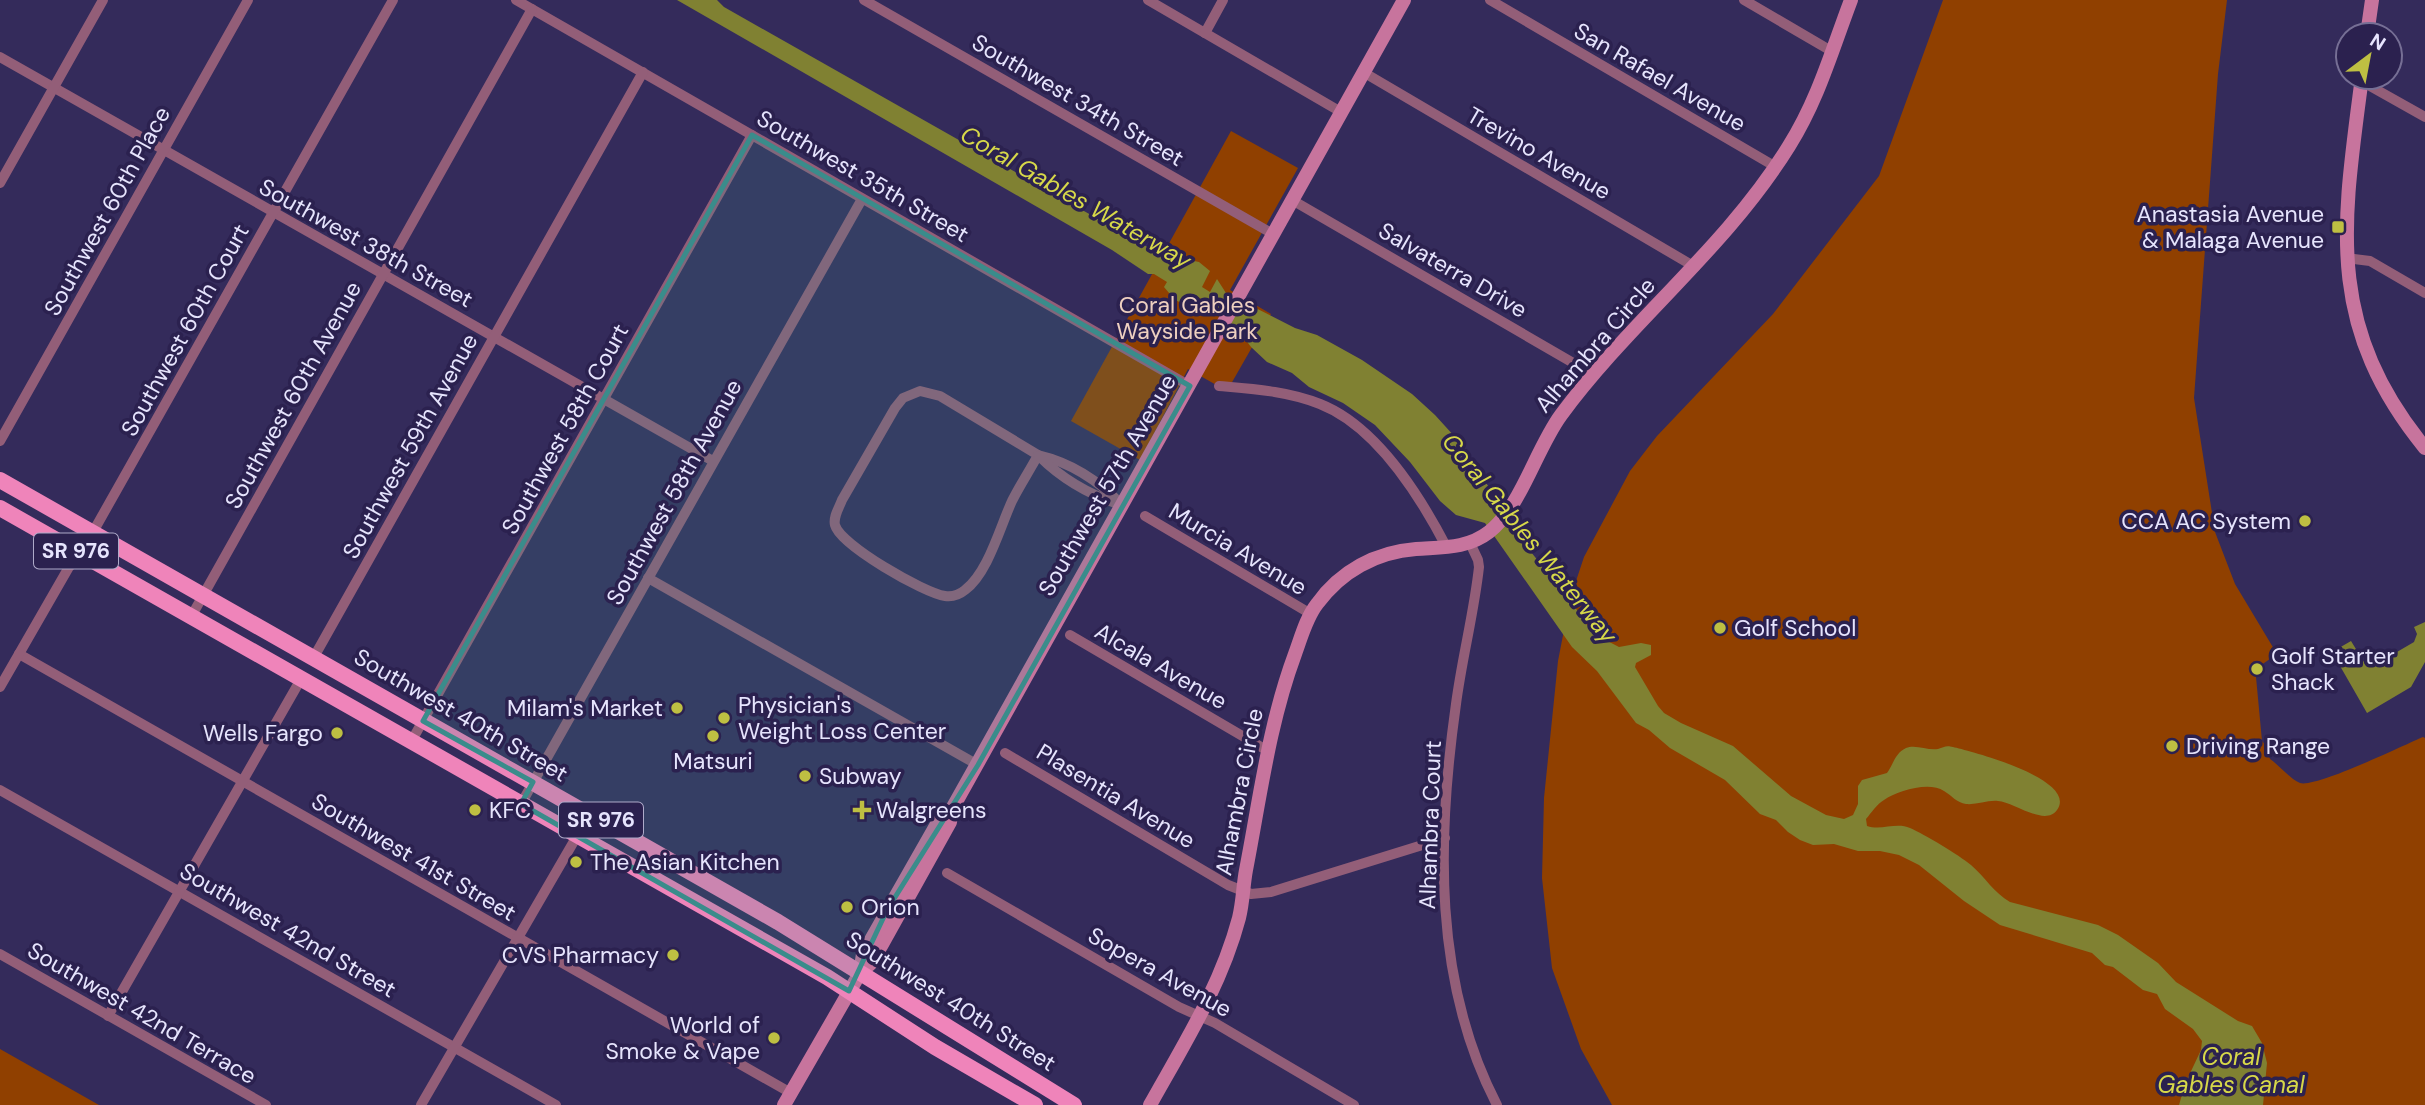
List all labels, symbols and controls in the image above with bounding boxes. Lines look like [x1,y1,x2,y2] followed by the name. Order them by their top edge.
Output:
[1569,16,1751,138] street label: San Rafael Avenue
[2334,21,2404,91] north arrow
[967,27,1189,173] street label: Southwest 34th Street
[2365,28,2390,56] text: N
[1462,100,1616,206] street label: Trevino Avenue
[37,101,177,321] street label: Southwest 60th Place
[752,103,974,249] street label: Southwest 35th Street
[955,118,1198,276] water label: Coral Gables Waterway
[254,172,478,314] street label: Southwest 38th Street
[2137,199,2324,255] place label: Anastasia Avenue & Malaga Avenue
[1373,215,1533,325] street label: Salvaterra Drive
[114,219,256,441] street label: Southwest 60th Court
[2330,219,2346,235] marker: Anastasia Avenue & Malaga Avenue
[1528,271,1662,419] street label: Alhambra Circle
[218,276,368,514] street label: Southwest 60th Avenue
[1116,290,1258,346] park label: Coral Gables Wayside Park
[495,319,635,539] street label: Southwest 58th Court
[336,328,484,564] street label: Southwest 59th Avenue
[1031,369,1183,601] street label: Southwest 57th Avenue
[599,374,749,610] street label: Southwest 58th Avenue
[1436,427,1625,650] water label: Coral Gables Waterway
[1163,496,1313,602] street label: Murcia Avenue
[2121,506,2291,536] place label: CCA AC System
[2297,513,2313,529] marker: CCA AC System
[34,534,118,568] road number: SR 976
[1734,613,1856,643] place label: Golf School
[1089,616,1233,716] street label: Alcala Avenue
[1712,620,1728,636] marker: Golf School
[2271,641,2395,697] place label: Golf Starter Shack
[349,642,573,788] street label: Southwest 40th Street
[2249,661,2265,677] marker: Golf Starter Shack
[738,690,946,746] place label: Physician's Weight Loss Center
[507,693,663,723] place label: Milam's Market
[669,700,685,716] marker: Milam's Market
[1208,706,1270,878] street label: Alhambra Circle
[716,710,732,726] marker: Physician's Weight Loss Center
[203,718,323,748] place label: Wells Fargo
[329,725,345,741] marker: Wells Fargo
[705,728,721,744] marker: Matsuri
[2186,731,2330,761] place label: Driving Range
[1031,737,1201,855] street label: Plasentia Avenue
[2164,738,2180,754] marker: Driving Range
[1412,740,1448,910] street label: Alhambra Court
[673,746,753,776] place label: Matsuri
[819,761,902,791] place label: Subway
[797,768,813,784] marker: Subway
[306,786,522,928] street label: Southwest 41st Street
[489,795,531,825] place label: KFC
[876,795,987,825] place label: Walgreens
[467,802,483,818] marker: KFC
[559,802,643,838] road number: SR 976
[854,802,870,818] marker: Walgreens
[590,847,780,877] place label: The Asian Kitchen
[568,854,584,870] marker: The Asian Kitchen
[174,856,402,1004] street label: Southwest 42nd Street
[861,892,920,922] place label: Orion
[839,899,855,915] marker: Orion
[1083,920,1237,1024] street label: Sopera Avenue
[840,924,1062,1078] street label: Southwest 40th Street
[22,935,262,1091] street label: Southwest 42nd Terrace
[502,940,659,970] place label: CVS Pharmacy
[665,947,681,963] marker: CVS Pharmacy
[606,1010,760,1066] place label: World of Smoke & Vape
[766,1030,782,1046] marker: World of Smoke & Vape
[2157,1041,2305,1100] water label: Coral Gables Canal

